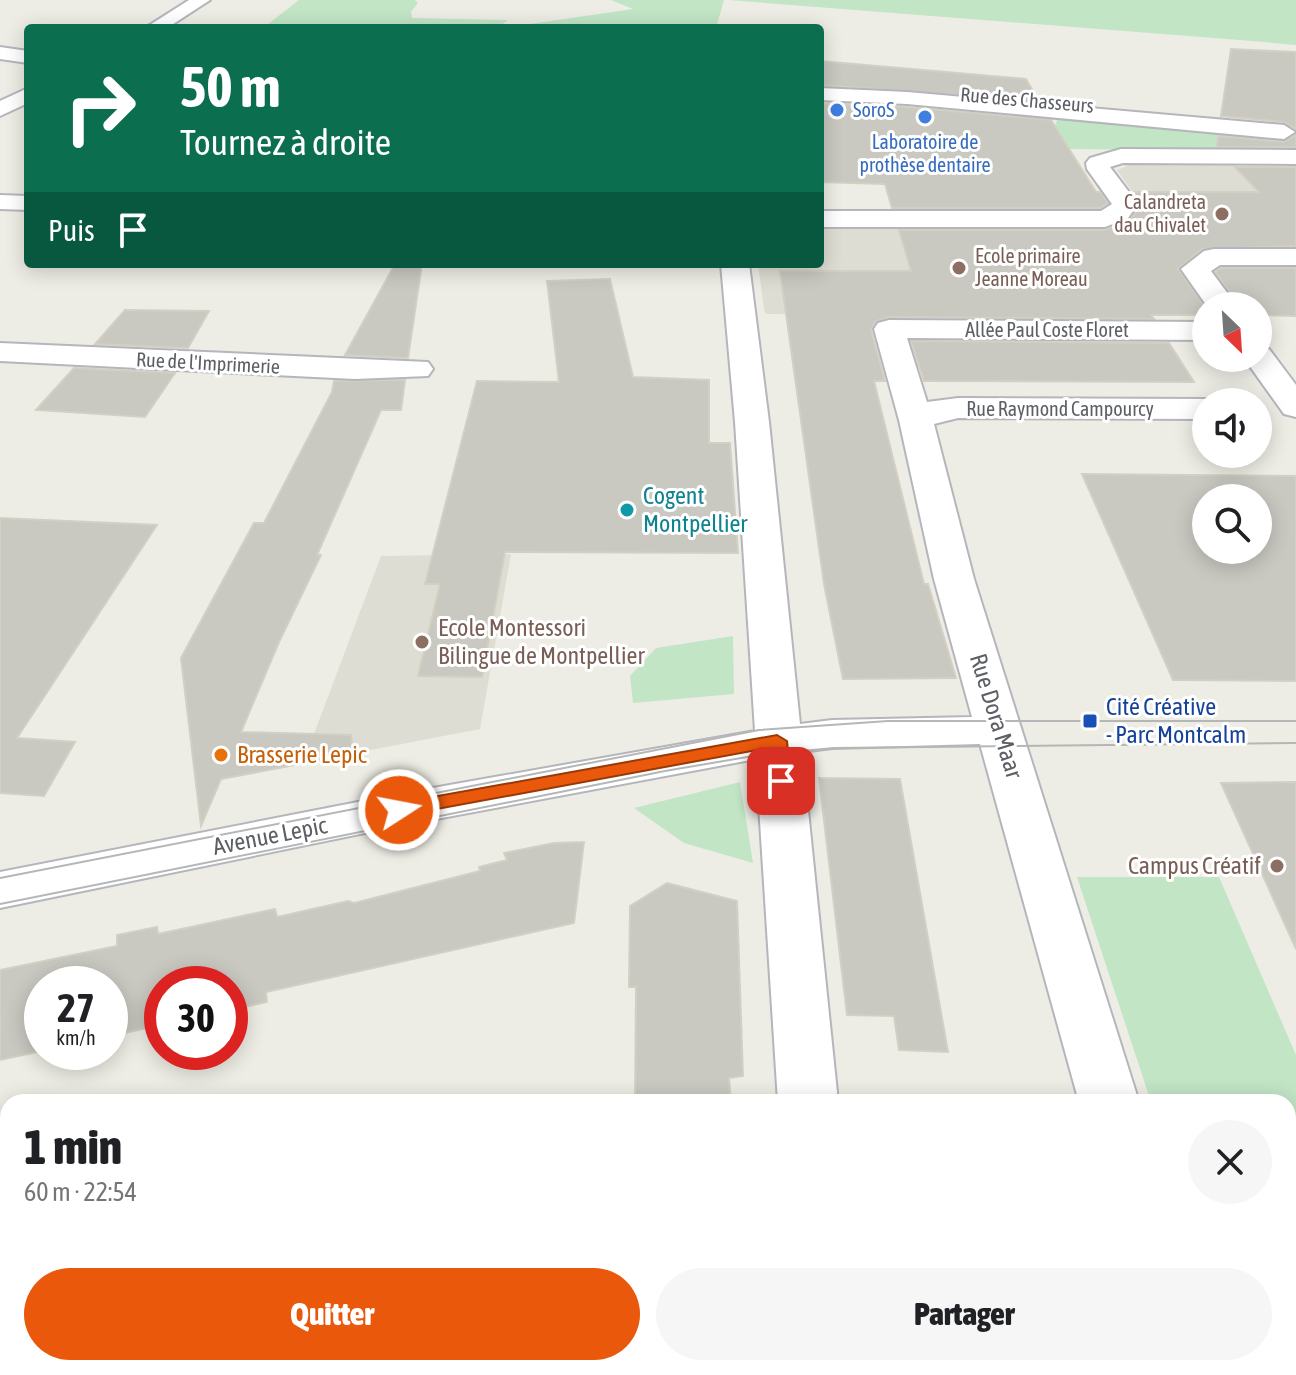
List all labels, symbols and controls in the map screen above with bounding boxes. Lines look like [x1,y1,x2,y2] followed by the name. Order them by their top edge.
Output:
[180,55,281,119] text: 50 m
[48,56,152,160] icon: right
[959,82,1095,117] street label: Rue des Chasseurs
[853,98,895,121] place label: SoroS
[828,101,846,119] marker: SoroS
[916,108,934,126] marker: Laboratoire de prothèse dentaire
[180,121,391,163] text: Tournez à droite
[859,130,991,176] place label: Laboratoire de prothèse dentaire
[1114,190,1206,236] place label: Calandreta dau Chivalet
[1213,205,1231,223] marker: Calandreta dau Chivalet
[111,208,155,252] icon: arrive
[48,213,95,247] text: Puis
[975,244,1088,290] place label: Ecole primaire Jeanne Moreau
[950,259,968,277] marker: Ecole primaire Jeanne Moreau
[1192,292,1272,372] north arrow
[1192,292,1272,564] map controls
[965,318,1129,341] street label: Allée Paul Coste Floret
[136,347,280,378] street label: Rue de l'Imprimerie
[1192,388,1272,468] button: sound
[966,397,1154,420] street label: Rue Raymond Campourcy
[643,482,748,537] place label: Cogent Montpellier
[1192,484,1272,564] button: search
[618,501,636,519] marker: Cogent Montpellier
[438,614,645,669] place label: Ecole Montessori Bilingue de Montpellier
[413,633,431,651] marker: Ecole Montessori Bilingue de Montpellier
[965,650,1029,782] street label: Rue Dora Maar
[1106,693,1246,748] place label: Cité Créative - Parc Montcalm
[1081,712,1099,730] marker: Cité Créative - Parc Montcalm
[237,741,367,768] place label: Brasserie Lepic
[212,746,230,764] marker: Brasserie Lepic
[747,747,815,815] pin
[759,759,803,803] icon: arrive
[357,768,441,852] position arrow
[211,811,329,860] street label: Avenue Lepic
[1128,852,1261,879] place label: Campus Créatif
[1268,857,1286,875] marker: Campus Créatif
[144,966,248,1070] speed limit sign: 30
[57,985,95,1030] text: 27
[56,1026,96,1049] text: km/h
[24,1119,122,1174] text: 1 min
[1188,1120,1272,1204] button: close
[24,1177,137,1207] text: 60 m · 22:54
[24,1268,640,1360] button: Quitter
[656,1268,1272,1360] button: Partager

